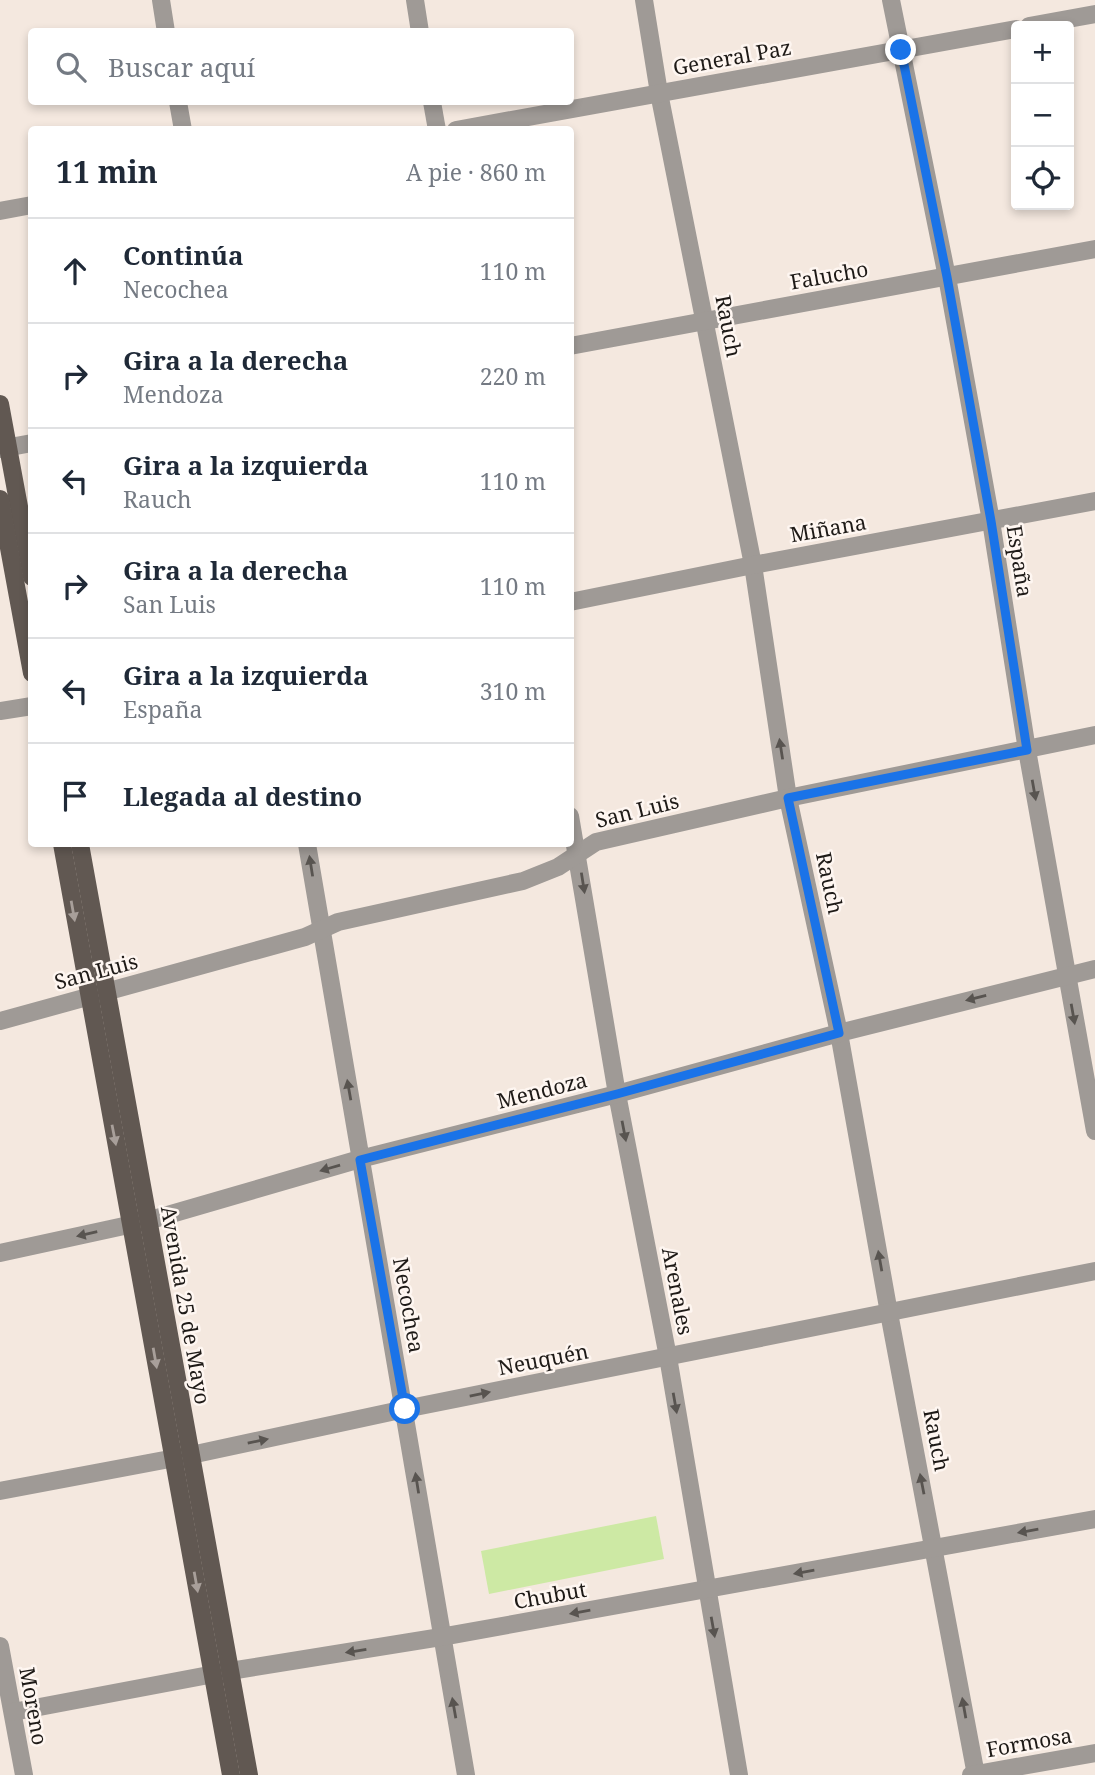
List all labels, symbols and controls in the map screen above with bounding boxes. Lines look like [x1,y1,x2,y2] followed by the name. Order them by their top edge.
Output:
[1011,21,1074,210] map controls
[1011,21,1074,84] button: +
[28,28,574,105] search box
[671,33,793,81] street label: General Paz
[885,34,916,65] route end
[52,48,90,86] icon: search
[108,49,255,85] text: Buscar aquí
[1011,84,1074,147] button: −
[1011,147,1074,210] button: locate
[56,151,158,192] text: 11 min
[406,156,546,188] text: A pie · 860 m
[123,237,244,273] text: Continúa
[56,252,94,290] icon: ahead
[788,254,870,296] street label: Falucho
[480,255,546,287] text: 110 m
[123,273,229,305] text: Necochea
[709,293,749,359] street label: Rauch
[123,342,348,378] text: Gira a la derecha
[56,357,94,395] icon: right
[480,360,546,392] text: 220 m
[123,378,224,410] text: Mendoza
[123,447,369,483] text: Gira a la izquierda
[56,462,94,500] icon: left
[480,465,546,497] text: 110 m
[123,483,192,515] text: Rauch
[788,508,868,548] street label: Miñana
[1000,523,1040,599] street label: España
[123,552,348,588] text: Gira a la derecha
[56,567,94,605] icon: right
[480,570,546,602] text: 110 m
[123,588,216,620] text: San Luis
[123,657,369,693] text: Gira a la izquierda
[56,672,94,710] icon: left
[480,675,546,707] text: 310 m
[123,693,203,725] text: España
[775,738,786,760] one-way arrow
[56,777,94,815] icon: arrive
[123,778,362,814] text: Llegada al destino
[1029,779,1040,801] one-way arrow
[592,786,682,834] street label: San Luis
[810,849,850,917] street label: Rauch
[305,855,316,877] one-way arrow
[578,872,589,894] one-way arrow
[68,900,79,922] one-way arrow
[51,946,141,996] street label: San Luis
[965,993,987,1004] one-way arrow
[1068,1003,1079,1025] one-way arrow
[494,1065,590,1115] street label: Mendoza
[343,1079,354,1101] one-way arrow
[619,1120,630,1142] one-way arrow
[109,1124,120,1146] one-way arrow
[319,1164,340,1174] one-way arrow
[155,1204,217,1406] street label: Avenida 25 de Mayo
[76,1229,98,1240] one-way arrow
[656,1245,700,1337] street label: Arenales
[874,1250,885,1272] one-way arrow
[387,1255,431,1355] street label: Necochea
[495,1337,591,1381] street label: Neuquén
[150,1347,161,1369] one-way arrow
[469,1389,491,1400] one-way arrow
[670,1392,681,1414] one-way arrow
[389,1393,420,1424] route start
[917,1407,957,1473] street label: Rauch
[247,1435,269,1446] one-way arrow
[411,1472,422,1494] one-way arrow
[916,1473,927,1495] one-way arrow
[1017,1526,1039,1537] one-way arrow
[793,1567,815,1578] one-way arrow
[190,1571,201,1593] one-way arrow
[512,1575,588,1615] street label: Chubut
[569,1607,591,1618] one-way arrow
[708,1616,719,1638] one-way arrow
[345,1646,367,1657] one-way arrow
[13,1665,55,1747] street label: Moreno
[448,1697,459,1719] one-way arrow
[958,1697,969,1719] one-way arrow
[984,1721,1074,1763] street label: Formosa

